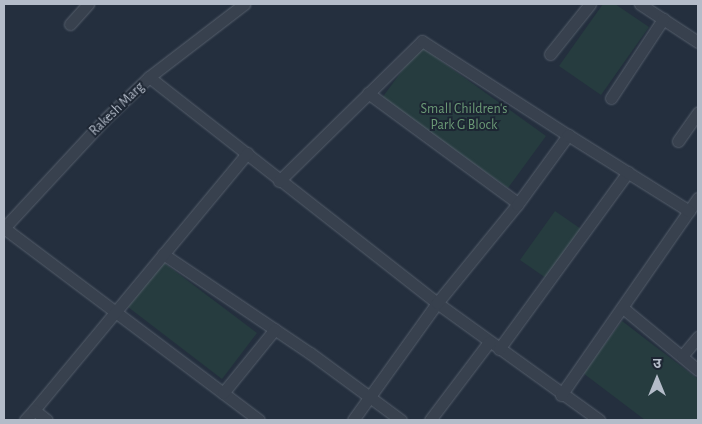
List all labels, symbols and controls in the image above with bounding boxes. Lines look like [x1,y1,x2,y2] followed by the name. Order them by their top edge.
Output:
[86,79,148,139] street label: Rakesh Marg
[421,101,507,134] park label: Small Children's Park G Block
[632,354,682,404] north arrow
[653,357,661,371] text: उ

